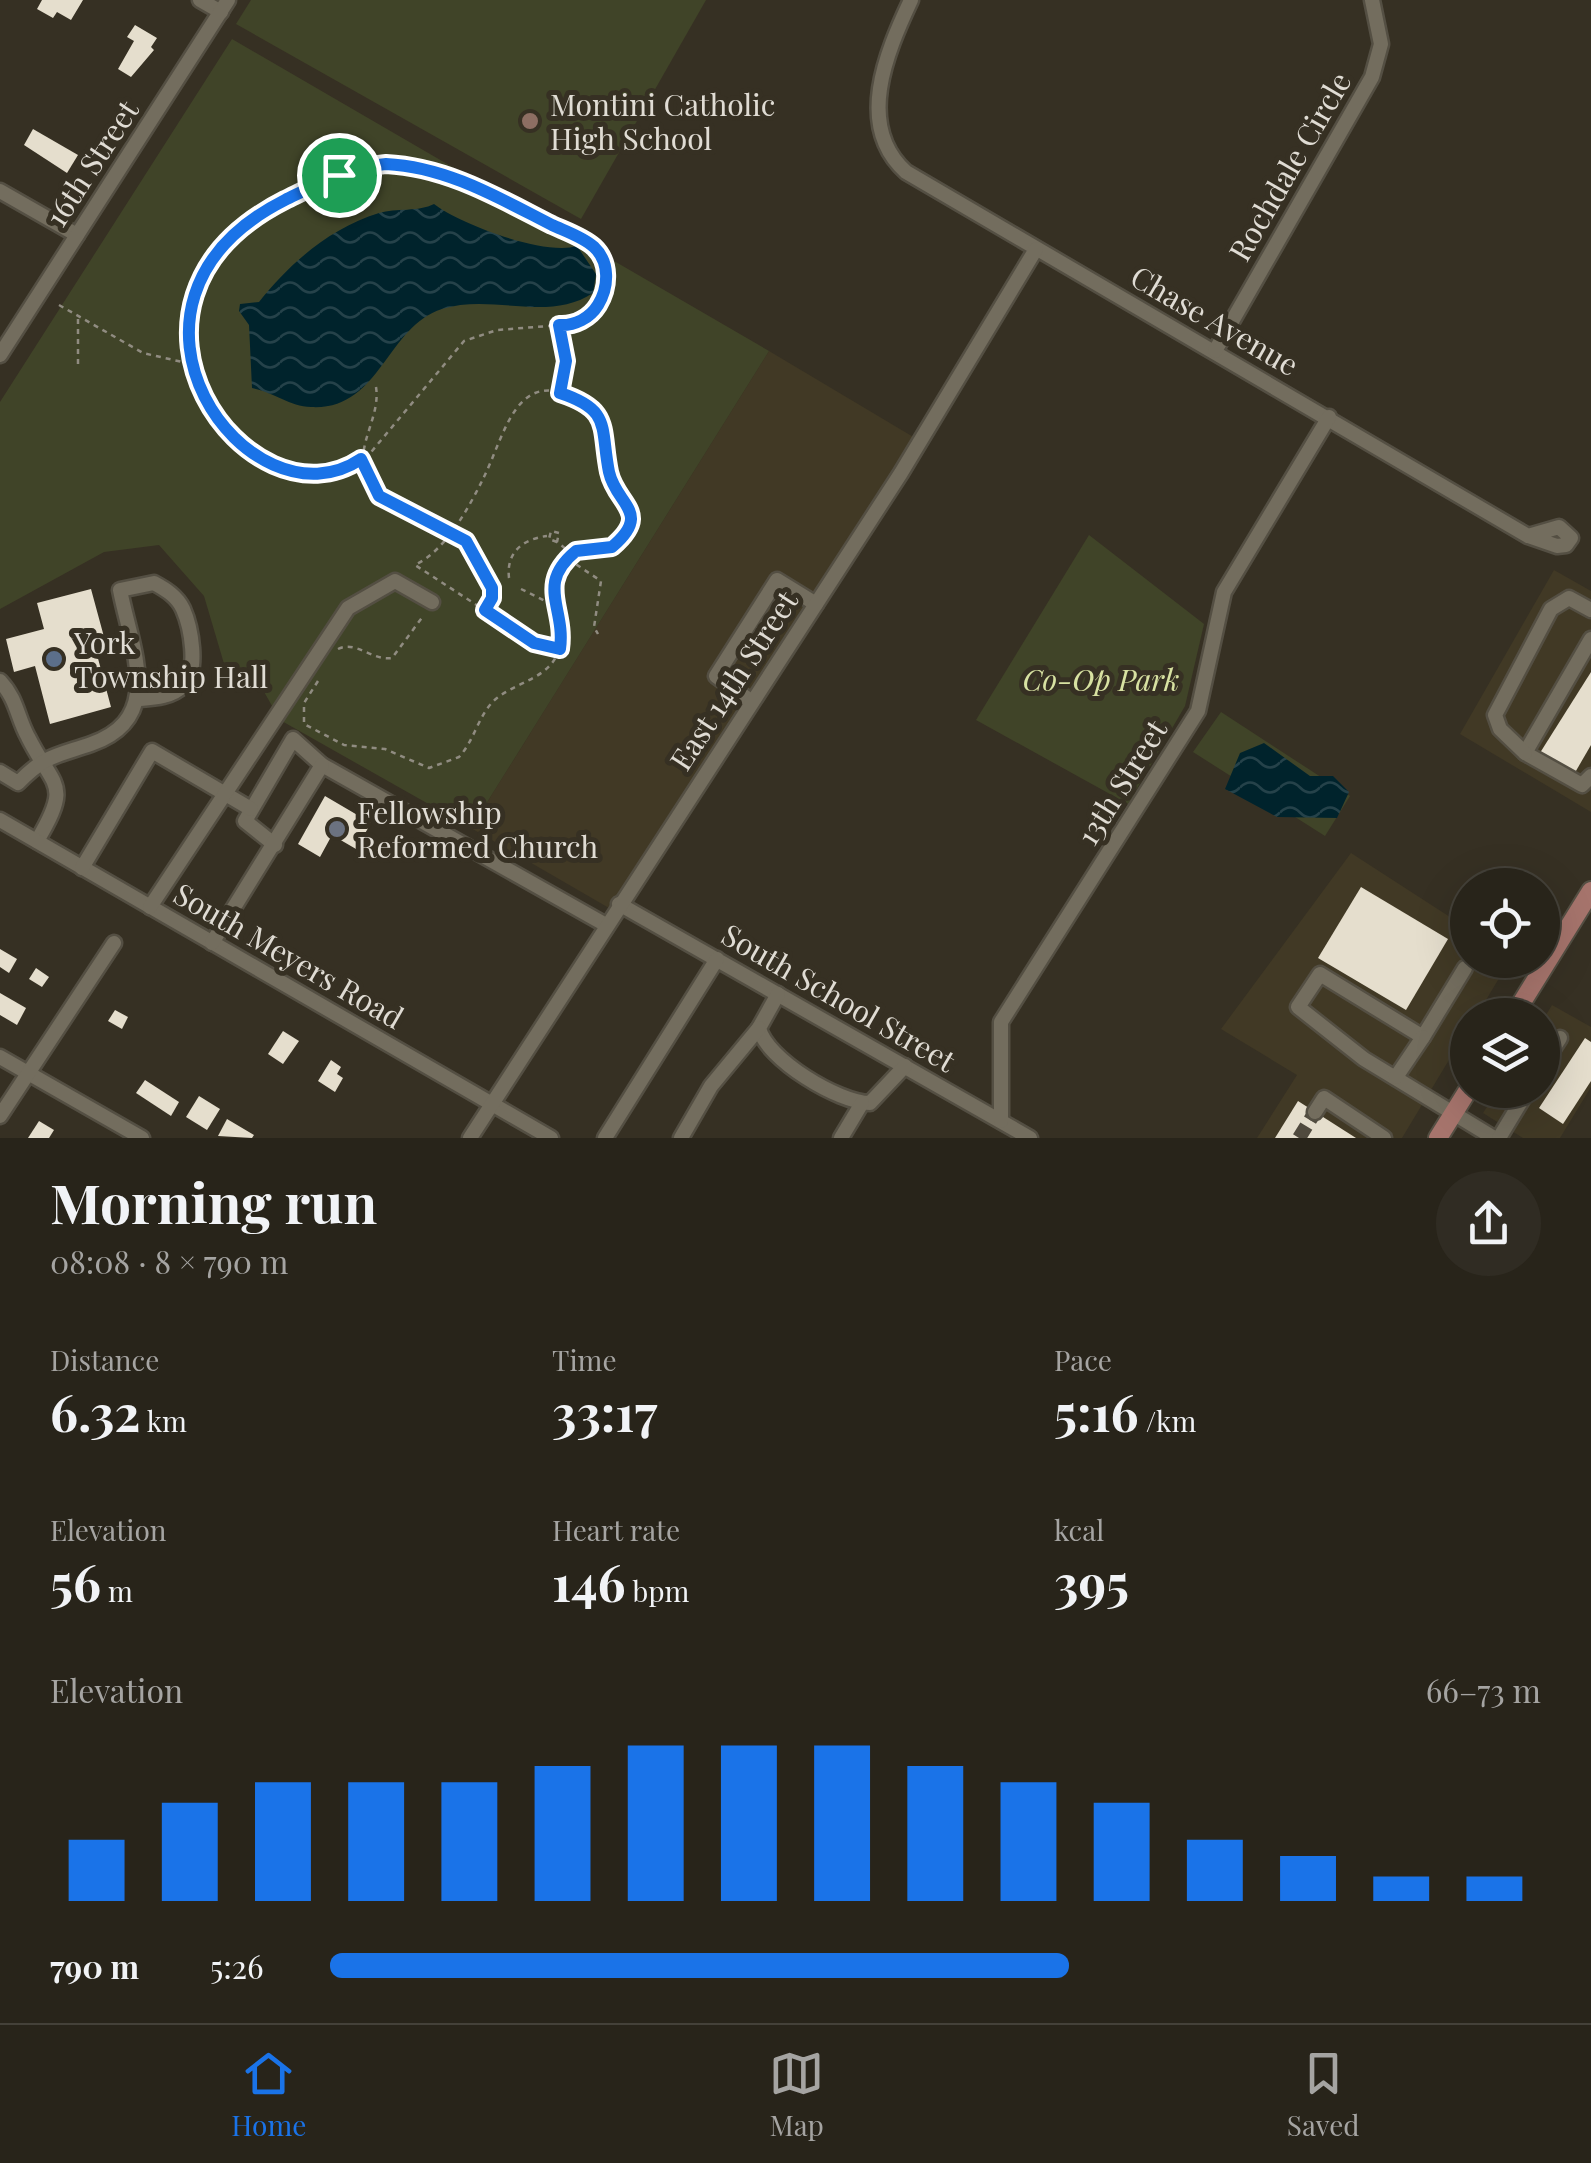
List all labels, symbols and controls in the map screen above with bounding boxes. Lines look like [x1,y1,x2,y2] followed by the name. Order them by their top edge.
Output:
[1219,64,1359,268] street label: Rochdale Circle
[550,84,775,158] place label: Montini Catholic High School
[35,92,147,234] street label: 16th Street
[519,110,541,132] marker: Montini Catholic High School
[297,133,382,218] pin
[312,148,367,203] icon: arrive
[1124,256,1306,384] street label: Chase Avenue
[660,582,806,777] street label: East 14th Street
[73,622,268,696] place label: York Township Hall
[43,648,65,670] marker: York Township Hall
[1022,659,1180,699] park label: Co-Op Park
[1067,712,1175,852] street label: 13th Street
[357,792,599,866] place label: Fellowship Reformed Church
[326,818,348,840] marker: Fellowship Reformed Church
[1450,868,1560,1108] map controls
[1450,868,1560,978] button: locate
[167,873,411,1037] street label: South Meyers Road
[715,914,963,1080] street label: South School Street
[1450,998,1560,1108] button: layers
[50,1164,377,1238] text: Morning run
[1436,1171,1541,1276] button: share
[50,1239,288,1282] text: 08:08 · 8 × 790 m
[50,1341,159,1378] text: Distance
[552,1341,617,1378] text: Time
[1054,1341,1112,1378] text: Pace
[50,1378,141,1445] text: 6.32
[552,1378,657,1445] text: 33:17
[1054,1378,1139,1445] text: 5:16
[141,1402,187,1439] text: km
[1139,1402,1196,1439] text: /km
[50,1511,166,1548] text: Elevation
[552,1511,680,1548] text: Heart rate
[1054,1511,1104,1548] text: kcal
[50,1548,101,1615] text: 56
[552,1548,626,1615] text: 146
[1054,1548,1129,1615] text: 395
[101,1572,133,1609] text: m
[626,1572,689,1609] text: bpm
[50,1668,183,1711] text: Elevation
[1426,1668,1541,1711] text: 66–73 m
[50,1944,139,1987] text: 790 m
[210,1944,264,1987] text: 5:26
[231,2046,306,2143] tab: Home
[769,2046,824,2143] tab: Map
[1287,2046,1360,2143] tab: Saved

